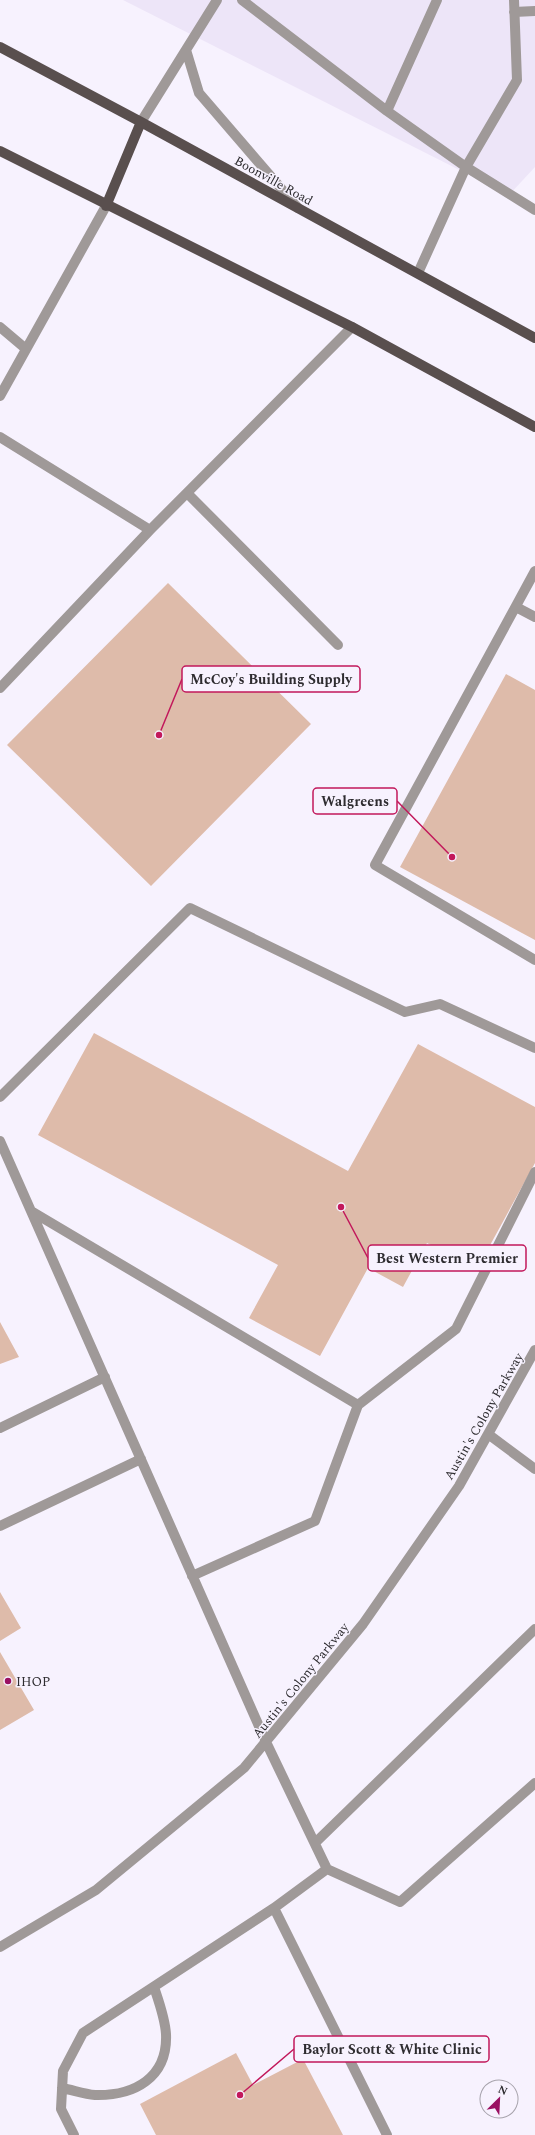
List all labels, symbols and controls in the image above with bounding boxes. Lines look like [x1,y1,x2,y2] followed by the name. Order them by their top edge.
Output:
[231,151,316,211] street label: Boonville Road
[182,666,360,692] callout: McCoy's Building Supply
[190,669,353,690] text: McCoy's Building Supply
[313,788,397,814] callout: Walgreens
[321,791,389,812] text: Walgreens
[368,1245,526,1271] callout: Best Western Premier
[376,1248,518,1269] text: Best Western Premier
[439,1349,529,1484] street label: Austin's Colony Parkway
[248,1618,354,1743] street label: Austin's Colony Parkway
[16,1672,50,1692] place label: IHOP
[3,1676,13,1686] marker: IHOP
[294,2036,489,2062] callout: Baylor Scott & White Clinic
[302,2039,482,2060] text: Baylor Scott & White Clinic
[479,2079,519,2119] north arrow
[495,2081,510,2100] text: N

